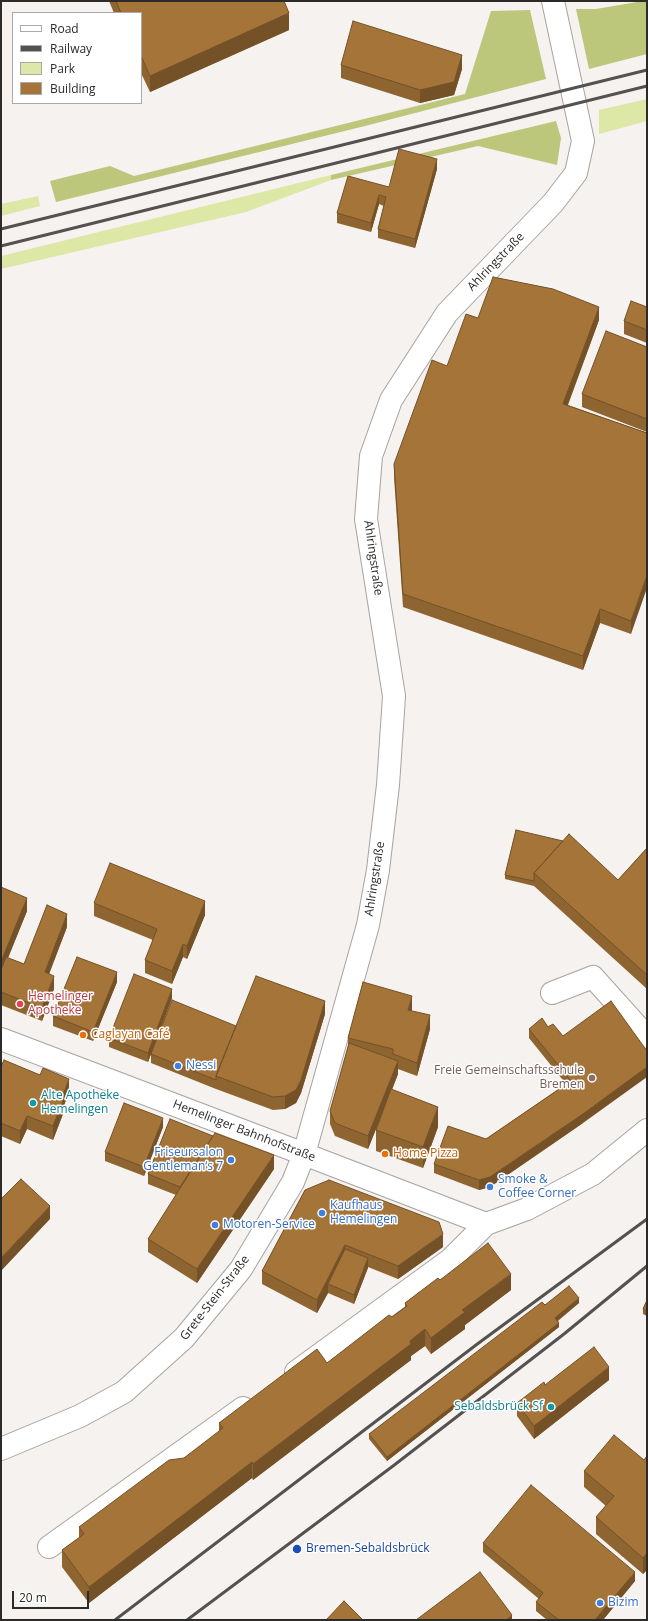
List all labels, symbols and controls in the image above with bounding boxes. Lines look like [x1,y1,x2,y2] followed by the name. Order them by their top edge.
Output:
[12,12,142,104] legend
[50,20,79,37] text: Road
[50,40,92,57] text: Railway
[50,60,75,77] text: Park
[50,80,95,97] text: Building
[465,230,527,294] street label: Ahlringstraße
[361,520,385,596] street label: Ahlringstraße
[362,841,388,917] street label: Ahlringstraße
[28,990,93,1018] place label: Hemelinger Apotheke
[15,999,25,1009] marker: Hemelinger Apotheke
[91,1028,170,1042] place label: Caglayan Café
[78,1030,88,1040] marker: Caglayan Café
[186,1059,216,1073] place label: Nessi
[173,1061,183,1071] marker: Nessi
[434,1064,584,1092] place label: Freie Gemeinschaftsschule Bremen
[587,1073,597,1083] marker: Freie Gemeinschaftsschule Bremen
[41,1089,119,1117] place label: Alte Apotheke Hemelingen
[171,1097,317,1165] street label: Hemelinger Bahnhofstraße
[28,1098,38,1108] marker: Alte Apotheke Hemelingen
[143,1146,223,1174] place label: Friseursalon Gentleman‘s 7
[393,1147,458,1161] place label: Home Pizza
[380,1149,390,1159] marker: Home Pizza
[226,1155,236,1165] marker: Friseursalon Gentleman‘s 7
[498,1173,576,1201] place label: Smoke & Coffee Corner
[485,1182,495,1192] marker: Smoke & Coffee Corner
[330,1199,397,1227] place label: Kaufhaus Hemelingen
[317,1208,327,1218] marker: Kaufhaus Hemelingen
[223,1218,315,1232] place label: Motoren-Service
[210,1220,220,1230] marker: Motoren-Service
[177,1253,253,1343] street label: Grete-Stein-Straße
[454,1400,543,1414] place label: Sebaldsbrück Sf
[546,1402,556,1412] marker: Sebaldsbrück Sf
[306,1542,430,1556] place label: Bremen-Sebaldsbrück
[291,1543,303,1555] marker: Bremen-Sebaldsbrück
[14,1583,91,1609] scale bar
[19,1589,47,1606] text: 20 m
[608,1596,639,1610] place label: Bizim
[595,1598,605,1608] marker: Bizim

